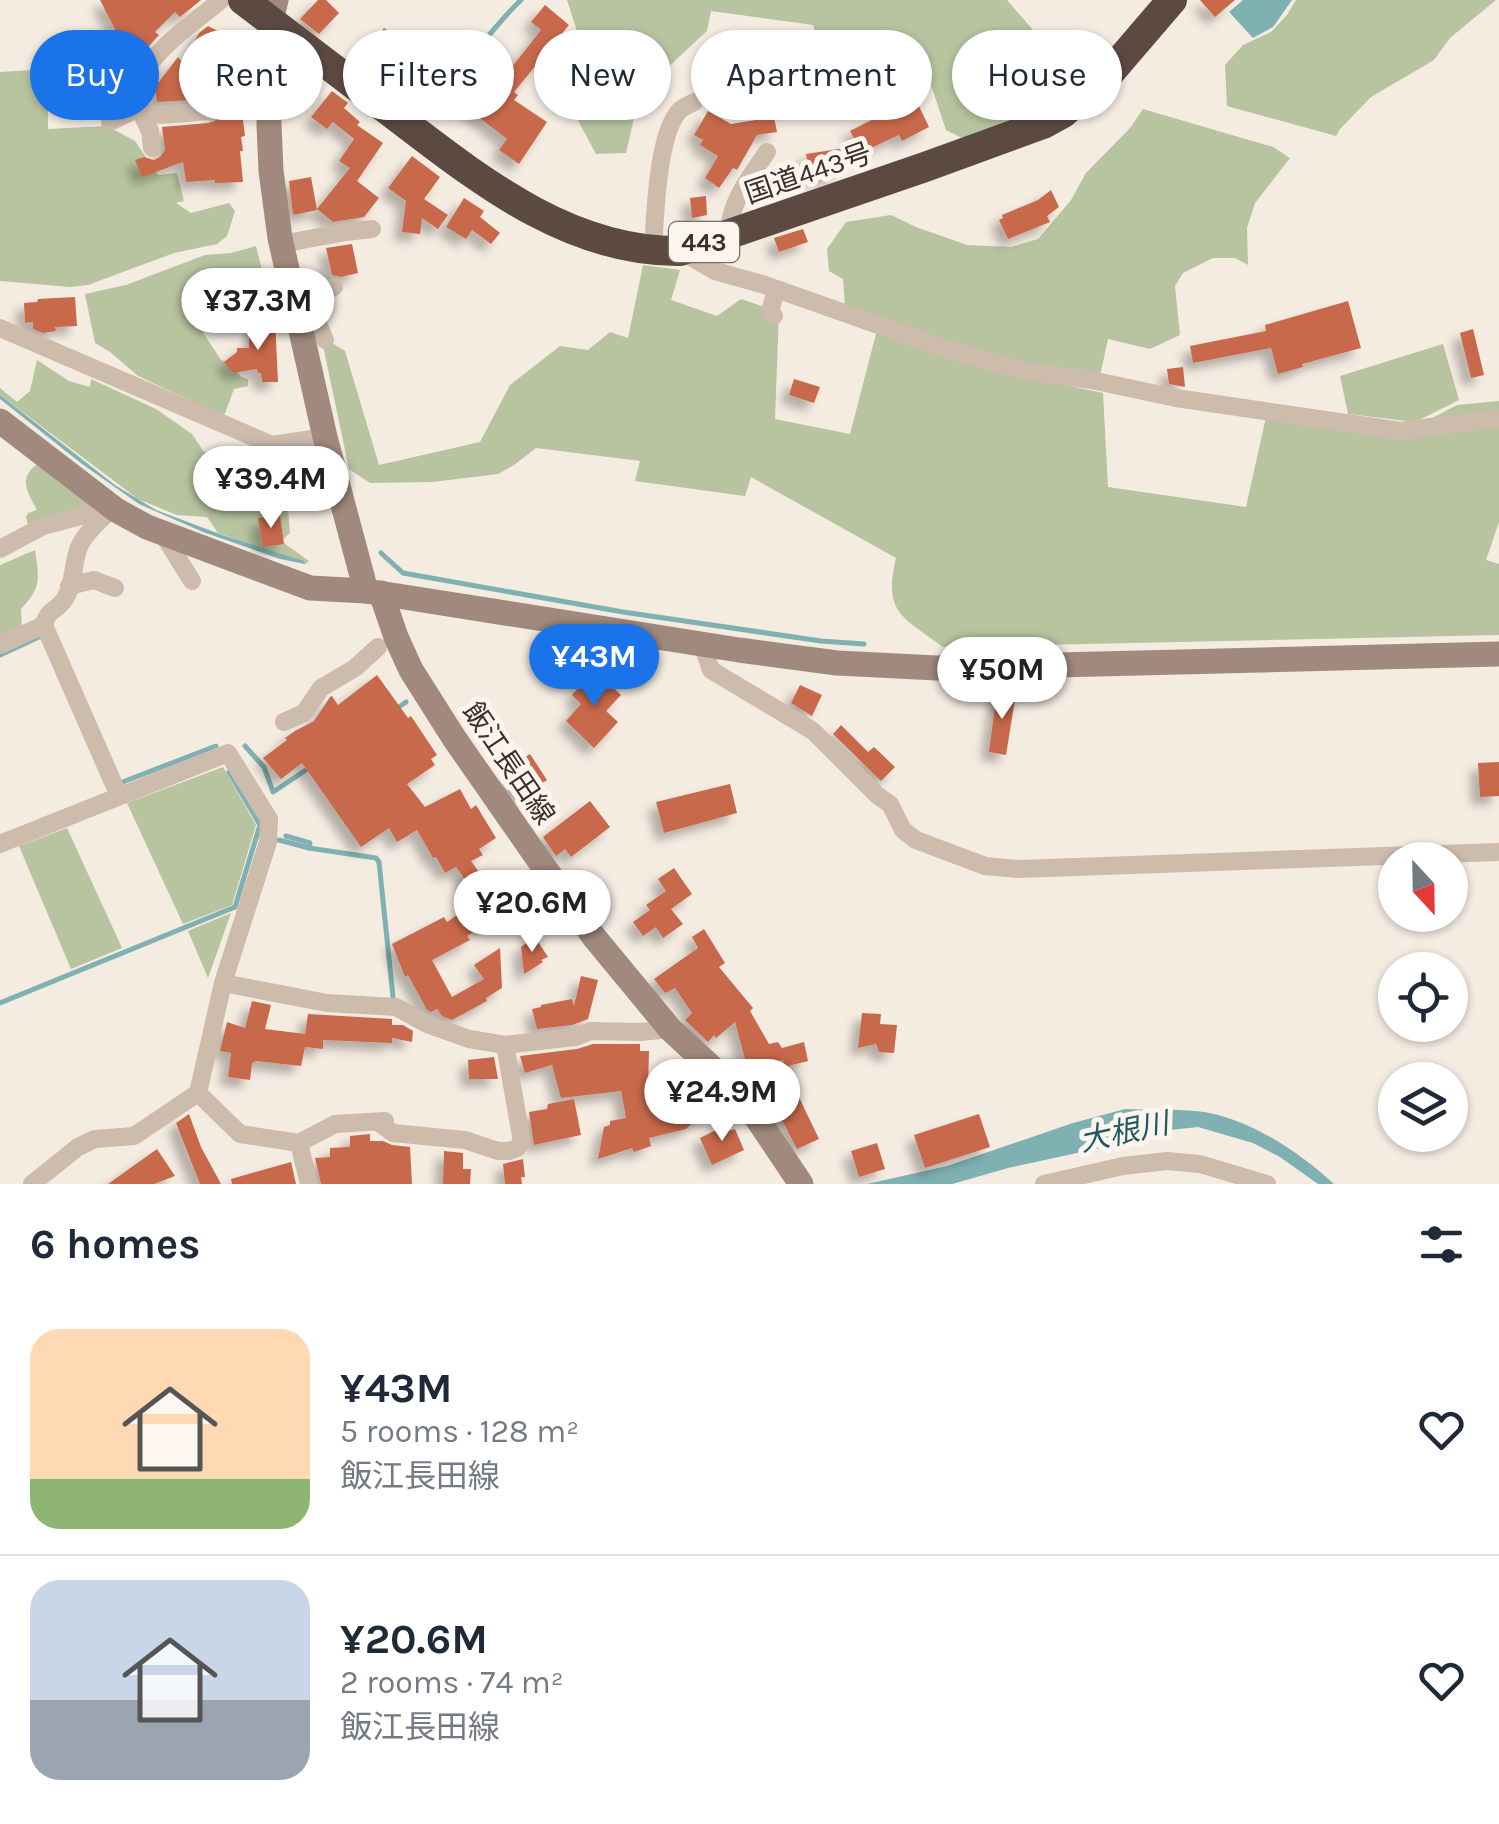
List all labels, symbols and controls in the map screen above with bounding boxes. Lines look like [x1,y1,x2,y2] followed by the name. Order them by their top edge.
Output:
[30,30,159,120] chip: Buy
[179,30,323,120] chip: Rent
[343,30,514,120] chip: Filters
[534,30,671,120] chip: New
[691,30,932,120] chip: Apartment
[952,30,1122,120] chip: House
[740,136,876,210] street label: 国道443号
[669,222,739,262] road number: 443
[177,268,339,353] pin: ¥37.3M
[203,282,313,319] text: ¥37.3M
[190,446,352,531] pin: ¥39.4M
[215,460,327,497] text: ¥39.4M
[535,624,653,709] pin: ¥43M
[943,637,1061,722] pin: ¥50M
[551,638,637,675] text: ¥43M
[959,651,1045,688] text: ¥50M
[456,696,562,830] street label: 飯江長田線
[1378,842,1468,932] north arrow
[1378,842,1468,1152] map controls
[451,870,613,955] pin: ¥20.6M
[476,884,588,921] text: ¥20.6M
[1378,952,1468,1042] button: locate
[641,1059,803,1144] pin: ¥24.9M
[1378,1062,1468,1152] button: layers
[666,1073,778,1110] text: ¥24.9M
[1076,1104,1175,1159] water label: 大根川
[1414,1217,1469,1272] icon: filters
[30,1219,200,1269] text: 6 homes
[340,1363,452,1413] text: ¥43M
[110,1369,230,1489] icon: home
[1414,1402,1469,1457] icon: heart
[340,1413,579,1450] text: 5 rooms · 128 m²
[340,1458,500,1495] text: 飯江長田線
[340,1614,488,1664] text: ¥20.6M
[110,1620,230,1740] icon: home
[1414,1653,1469,1708] icon: heart
[340,1664,564,1701] text: 2 rooms · 74 m²
[340,1709,500,1746] text: 飯江長田線

